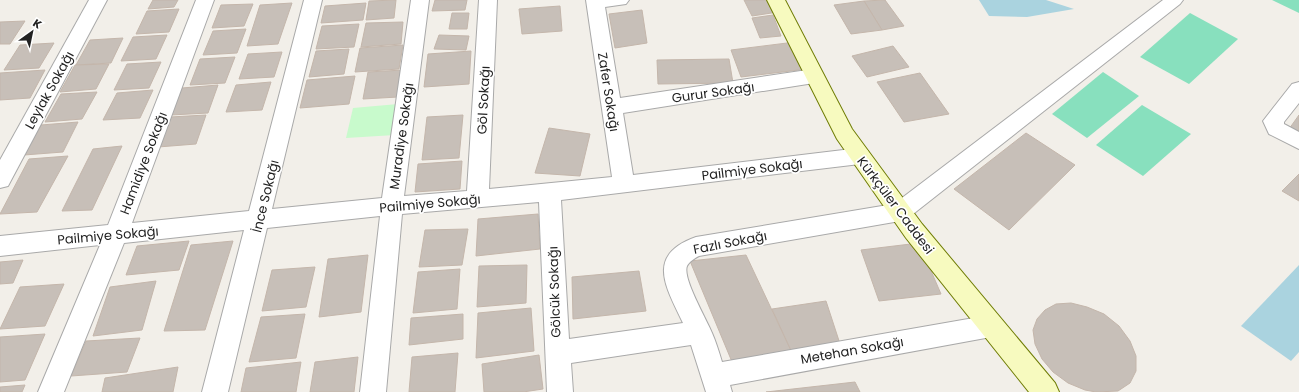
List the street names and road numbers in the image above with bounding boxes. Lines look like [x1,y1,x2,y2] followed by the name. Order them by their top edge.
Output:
[20,48,79,133] street label: Leylak Sokağı
[593,51,624,133] street label: Zafer Sokağı
[472,65,495,135] street label: Göl Sokağı
[670,77,756,108] street label: Gurur Sokağı
[385,82,418,191] street label: Muradiye Sokağı
[115,109,172,217] street label: Hamidiye Sokağı
[853,153,939,258] street label: Kürkçüler Caddesi
[700,154,804,185] street label: Pailmiye Sokağı
[247,158,284,235] street label: İnce Sokağı
[379,190,481,217] street label: Pailmiye Sokağı
[57,222,159,249] street label: Pailmiye Sokağı
[692,226,768,259] street label: Fazlı Sokağı
[543,246,566,338] street label: Gölcük Sokağı
[799,332,905,369] street label: Metehan Sokağı

